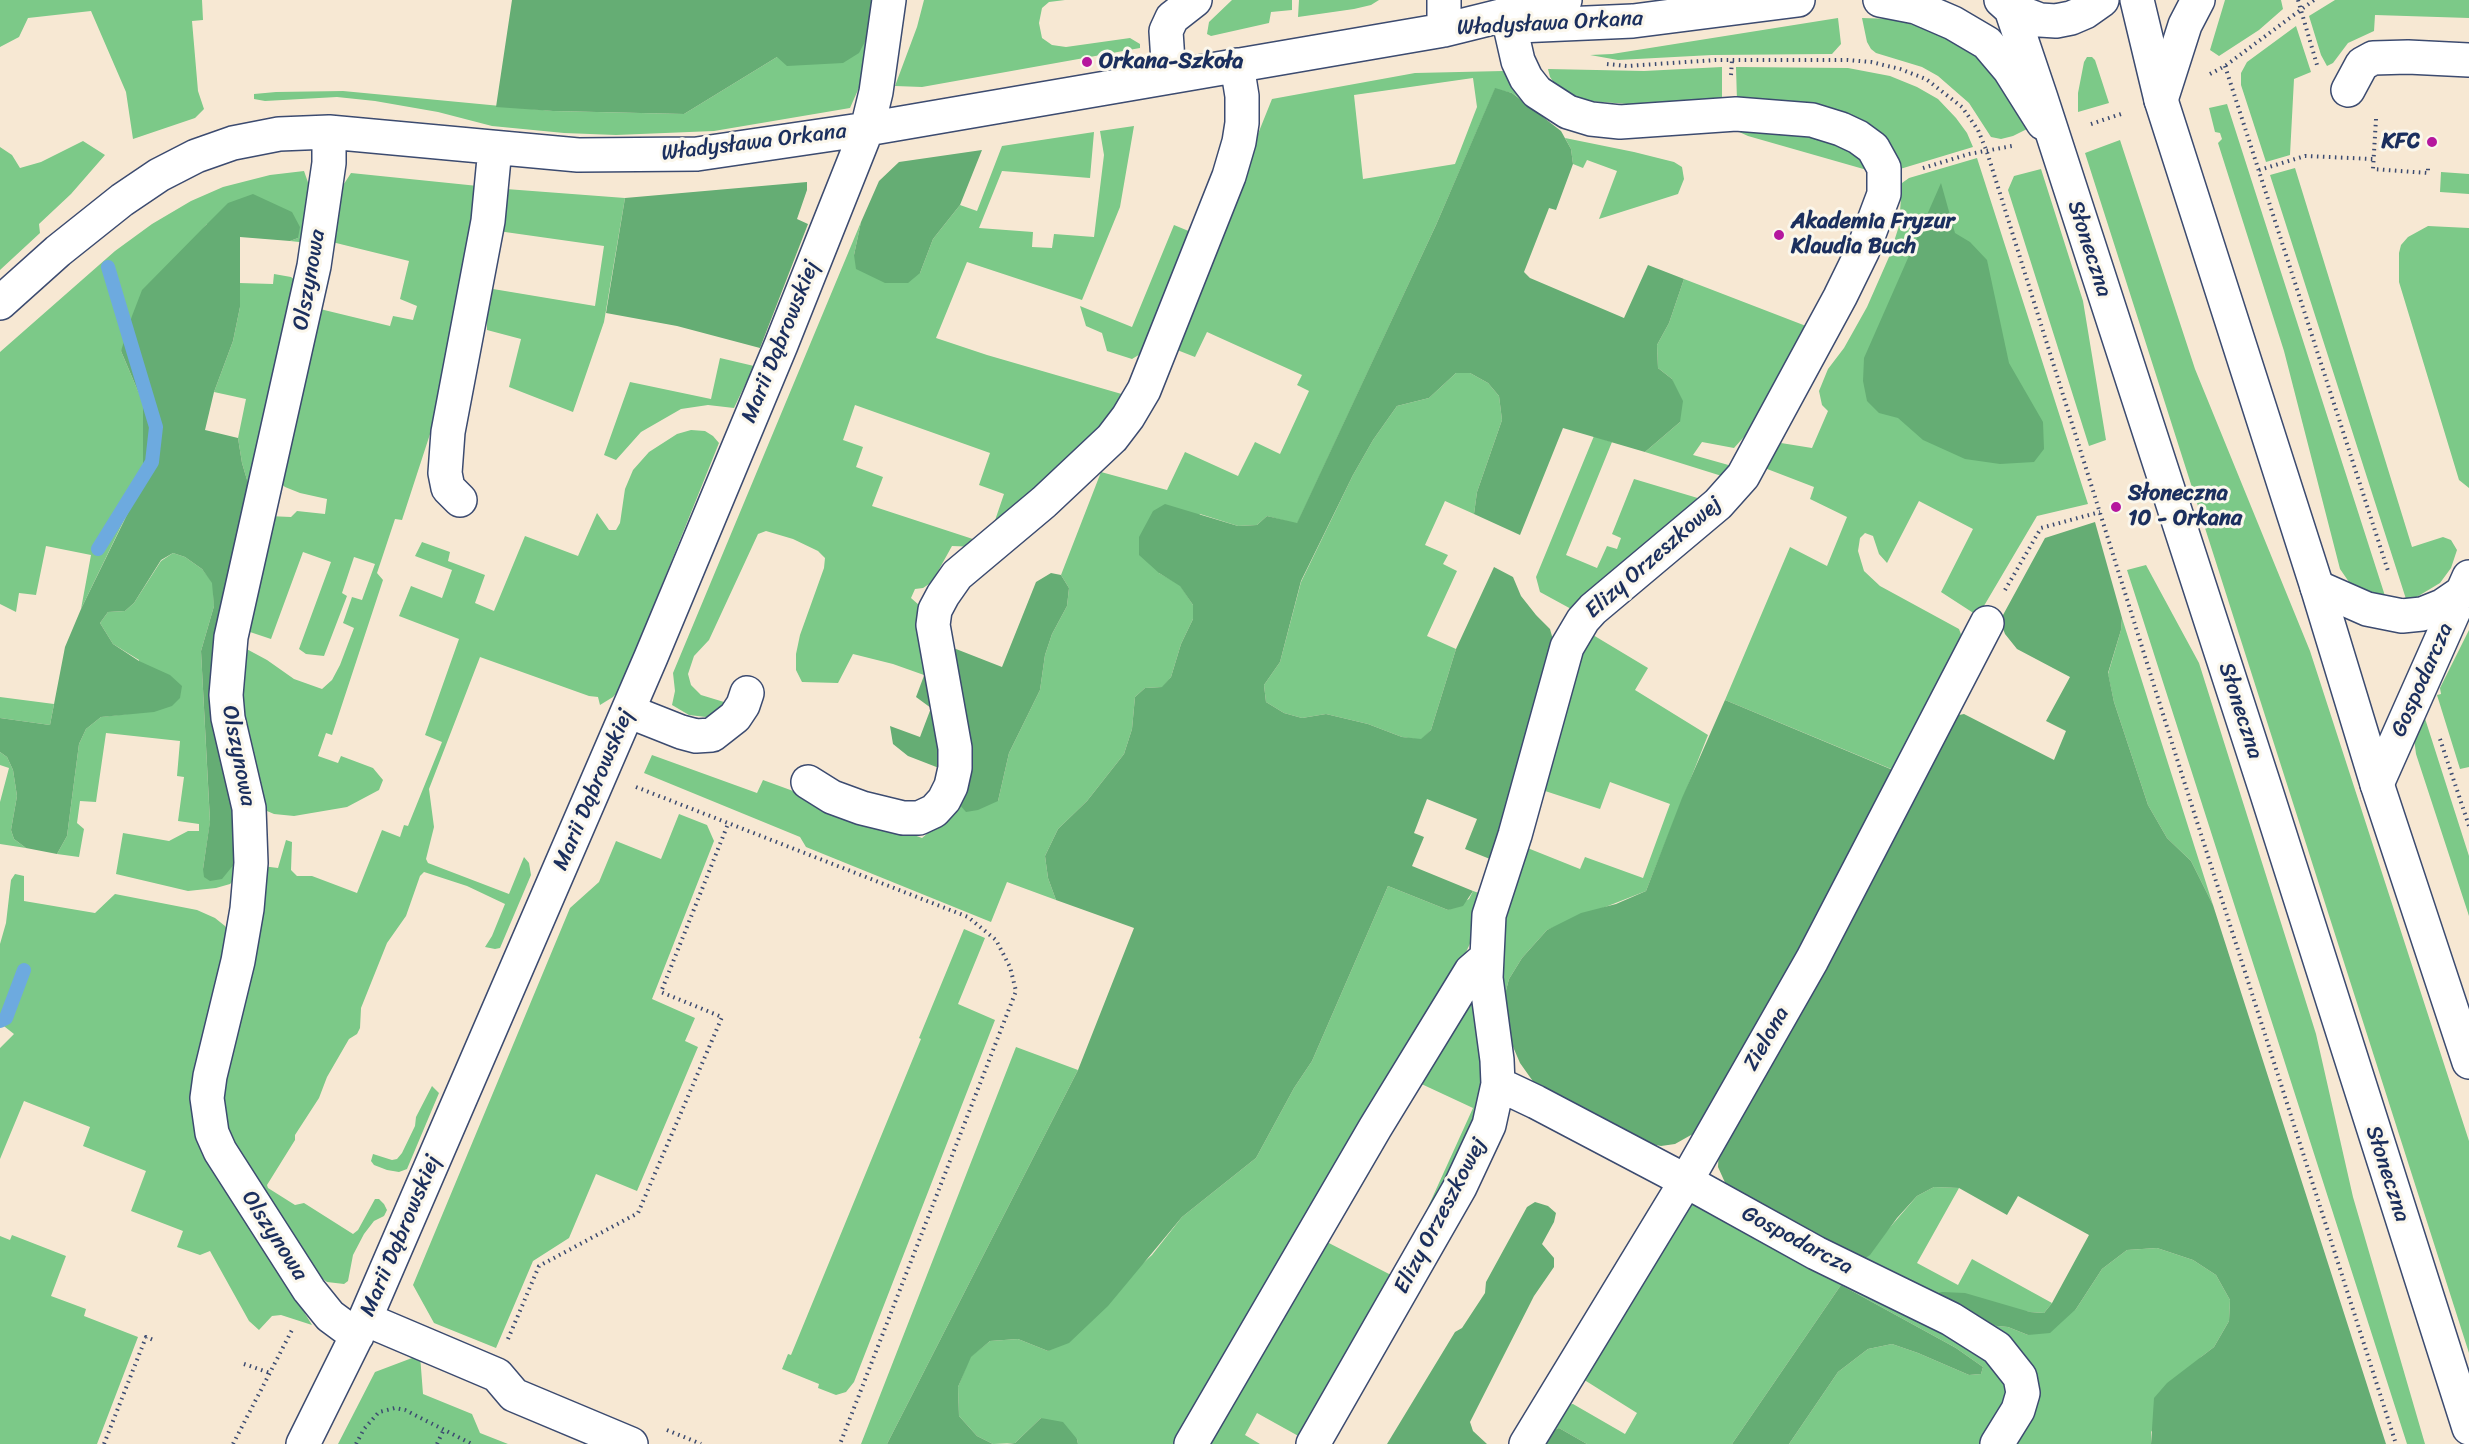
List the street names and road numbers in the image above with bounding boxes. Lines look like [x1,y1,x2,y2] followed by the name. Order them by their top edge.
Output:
[1456,6,1644,42] street label: Władysława Orkana
[660,119,848,167] street label: Władysława Orkana
[2061,198,2117,300] street label: Słoneczna
[288,228,332,332] street label: Olszynowa
[736,257,826,427] street label: Marii Dąbrowskiej
[1580,492,1728,624] street label: Elizy Orzeszkowej
[2386,619,2460,741] street label: Gospodarcza
[2212,660,2268,762] street label: Słoneczna
[215,704,261,808] street label: Olszynowa
[548,705,640,875] street label: Marii Dąbrowskiej
[1738,1002,1796,1076] street label: Zielona
[2359,1123,2415,1225] street label: Słoneczna
[1389,1134,1493,1298] street label: Elizy Orzeszkowej
[355,1151,447,1321] street label: Marii Dąbrowskiej
[235,1186,313,1286] street label: Olszynowa
[1737,1201,1857,1281] street label: Gospodarcza

